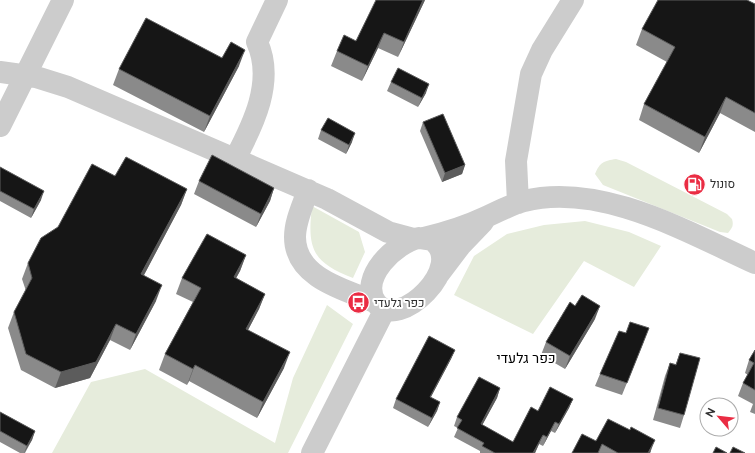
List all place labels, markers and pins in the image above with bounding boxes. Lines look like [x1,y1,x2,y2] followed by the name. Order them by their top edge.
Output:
[681,171,707,197] fuel station icon: סונול
[710,177,735,191] place label: סונול
[346,290,372,316] bus stop icon: כפר גלעדי
[374,296,425,310] place label: כפר גלעדי

